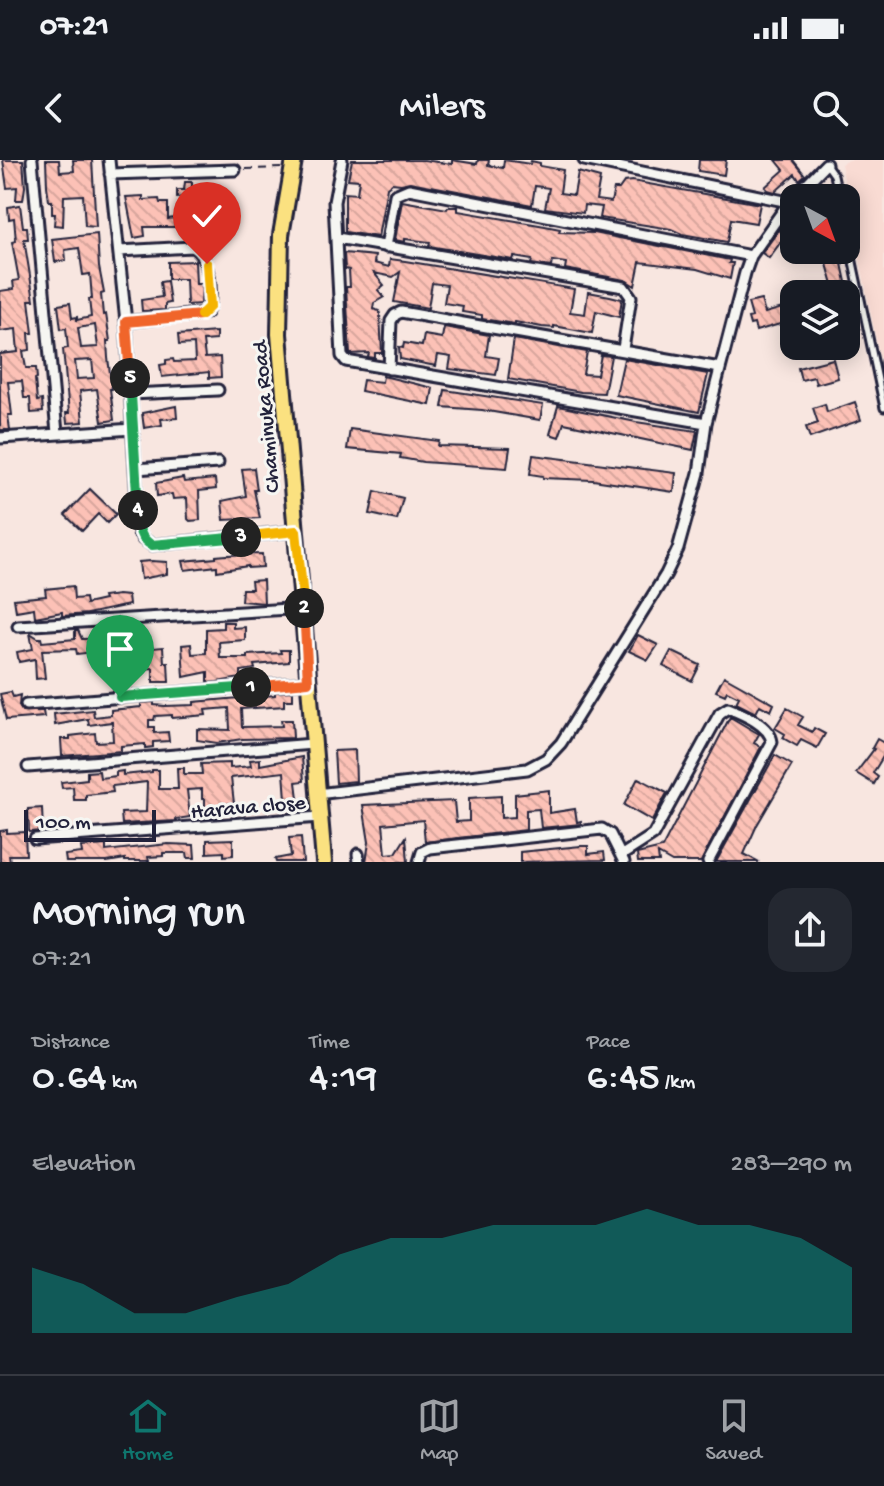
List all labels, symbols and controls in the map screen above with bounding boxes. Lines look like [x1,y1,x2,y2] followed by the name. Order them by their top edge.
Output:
[40,11,109,46] text: 07:21
[32,86,76,130] icon: back
[808,86,852,130] icon: search
[399,87,485,130] text: Milers
[173,182,241,264] pin
[780,184,860,264] north arrow
[780,184,860,360] map controls
[185,194,229,238] icon: check
[780,280,860,360] button: layers
[248,338,288,494] street label: Chaminuka Road
[110,358,150,398] pin: 5
[124,365,136,391] text: 5
[118,490,158,530] pin: 4
[133,497,143,523] text: 4
[221,517,261,557] pin: 3
[235,524,247,550] text: 3
[284,588,324,628] pin: 2
[299,595,309,621] text: 2
[86,615,154,697] pin
[98,627,142,671] icon: arrive
[231,667,271,707] pin: 1
[247,674,255,700] text: 1
[190,791,307,827] street label: Harava close
[24,806,156,842] scale bar
[36,811,91,837] text: 100 m
[768,888,852,972] button: share
[32,889,245,941] text: Morning run
[32,945,92,976] text: 07:21
[32,1030,110,1056] text: Distance
[309,1030,350,1056] text: Time
[587,1030,630,1056] text: Pace
[32,1056,106,1103] text: 0.64
[309,1056,377,1103] text: 4:19
[587,1056,659,1103] text: 6:45
[106,1070,137,1096] text: km
[659,1070,695,1096] text: /km
[32,1150,135,1181] text: Elevation
[730,1150,852,1181] text: 283–290 m
[122,1394,173,1468] tab: Home
[417,1394,461,1468] tab: Map
[706,1394,762,1468] tab: Saved

